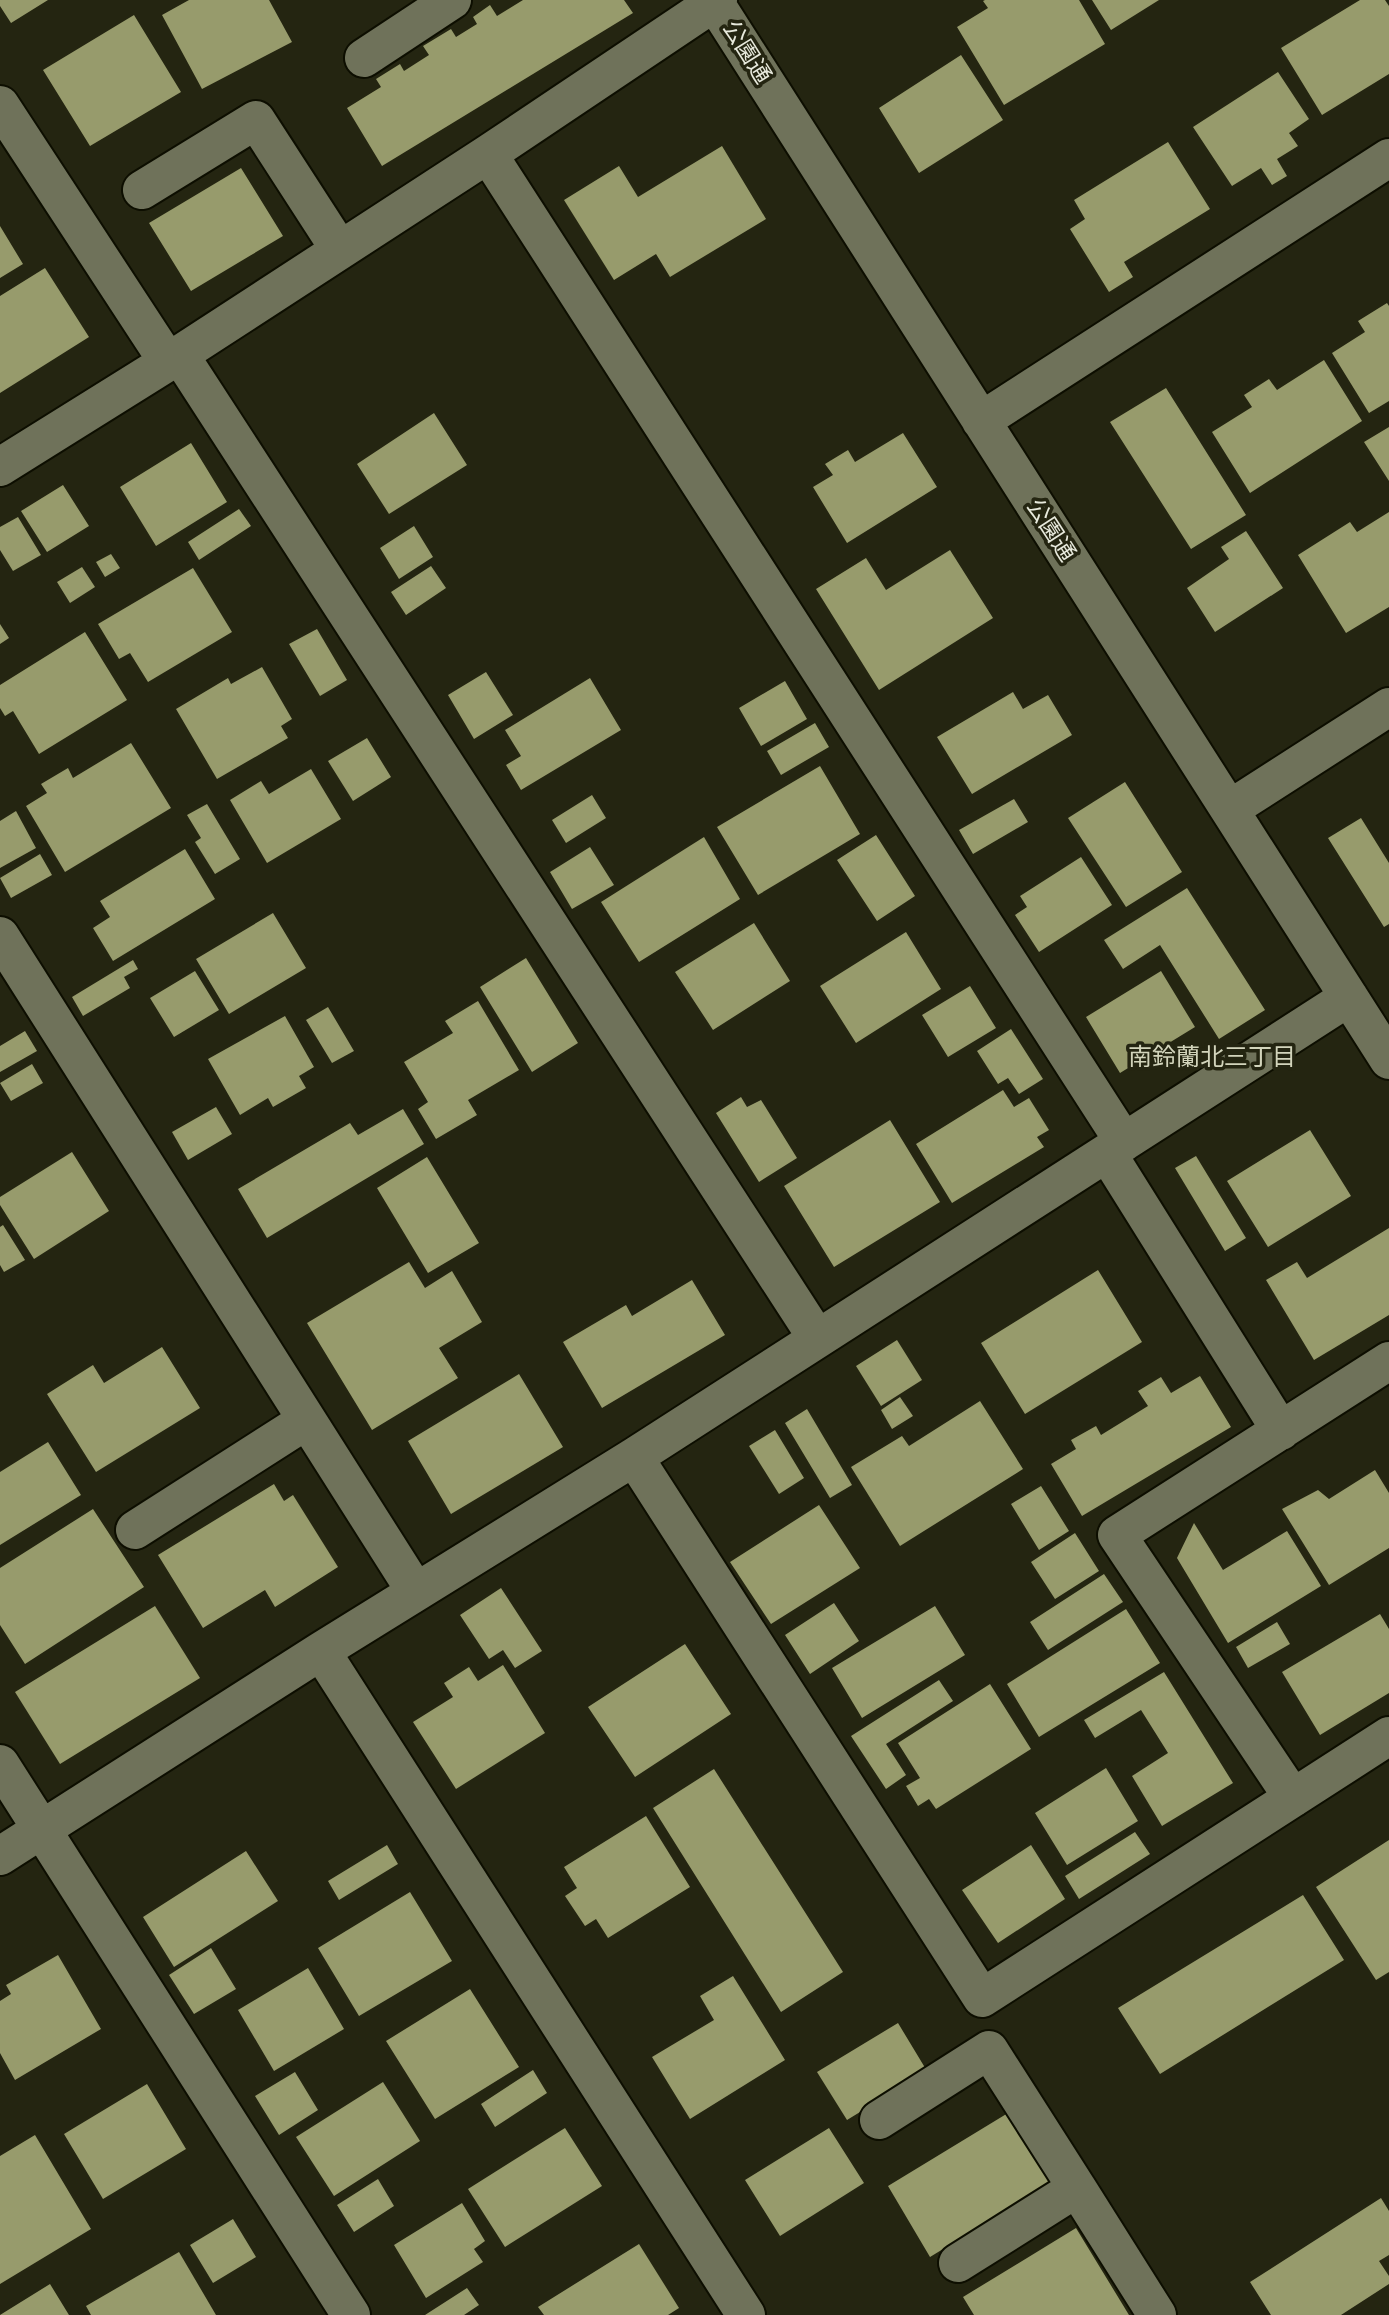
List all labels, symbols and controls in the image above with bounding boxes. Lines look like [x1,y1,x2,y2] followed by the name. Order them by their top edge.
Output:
[717,16,777,88] street label: 公園通
[1021,494,1081,566] street label: 公園通
[1128,1043,1296,1071] district label: 南鈴蘭北三丁目

